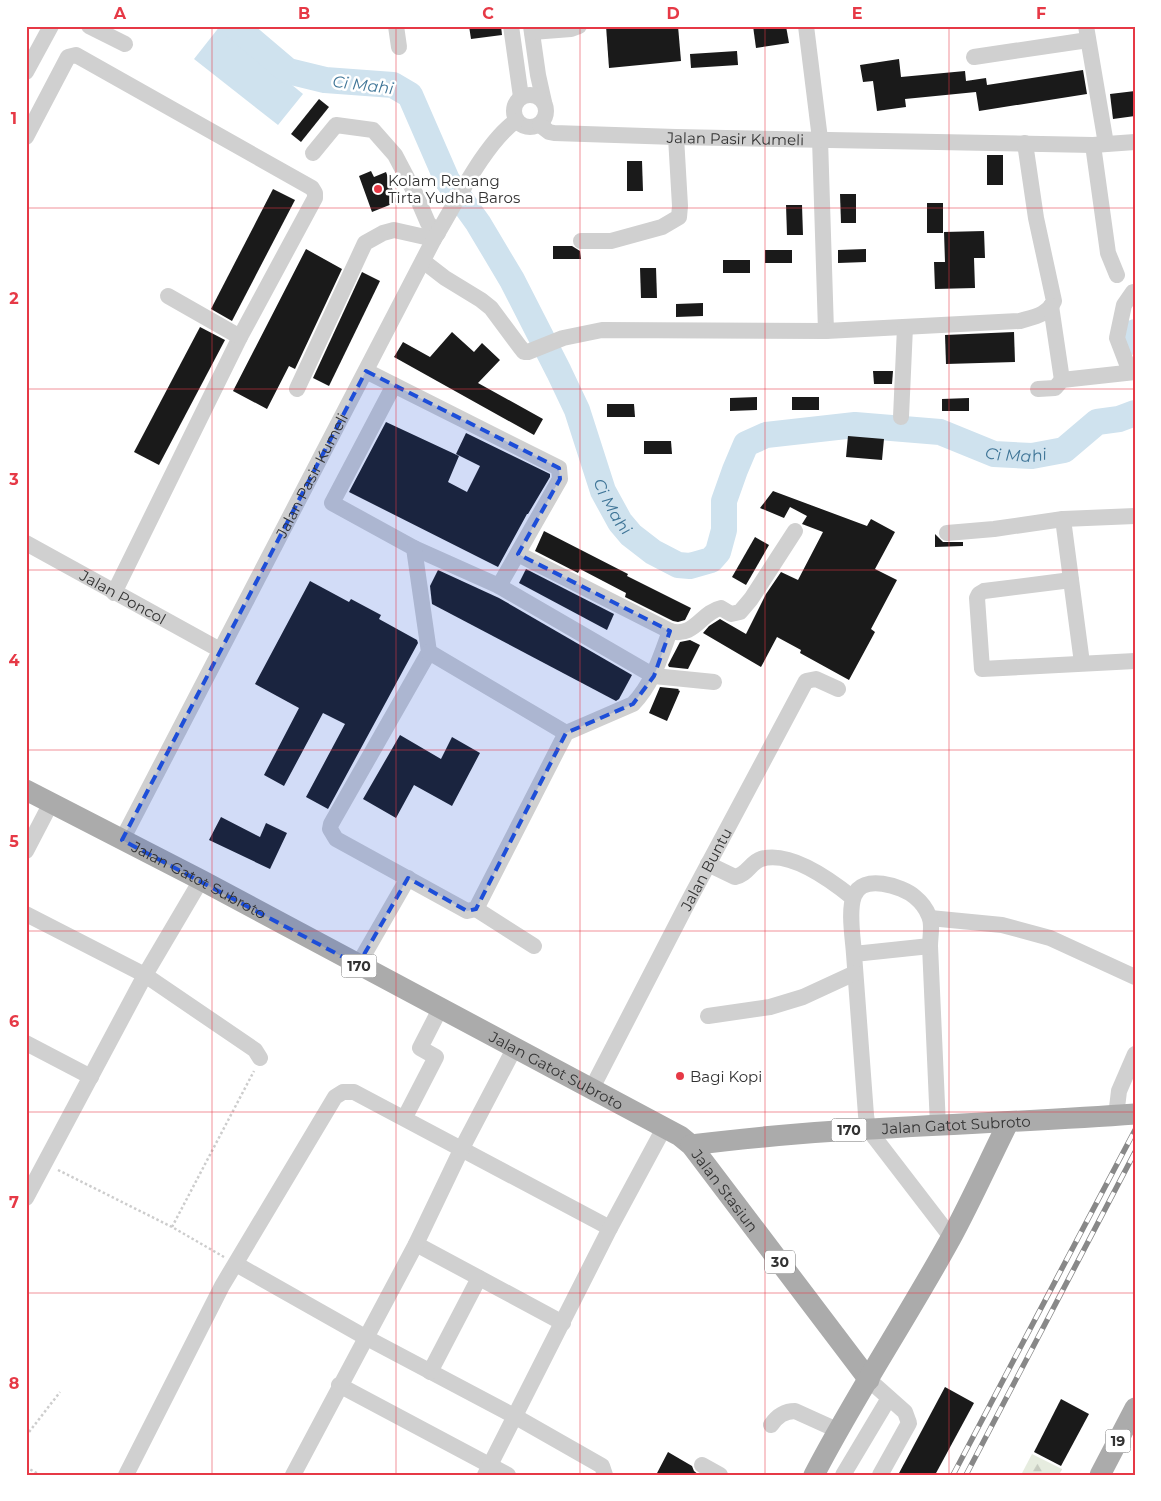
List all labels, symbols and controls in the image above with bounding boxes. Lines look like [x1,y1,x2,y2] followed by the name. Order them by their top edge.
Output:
[113,4,127,23] text: A
[298,4,310,23] text: B
[482,4,494,23] text: C
[666,4,680,23] text: D
[852,4,862,23] text: E
[1036,4,1046,23] text: F
[331,72,395,98] water label: Ci Mahi
[11,109,17,128] text: 1
[665,127,804,149] street label: Jalan Pasir Kumeli
[388,171,520,207] place label: Kolam Renang Tirta Yudha Baros
[372,183,384,195] marker: Kolam Renang Tirta Yudha Baros
[9,289,19,308] text: 2
[271,410,352,542] street label: Jalan Pasir Kumeli
[982,442,1049,465] water label: Ci Mahi
[8,470,19,489] text: 3
[590,476,636,539] water label: Ci Mahi
[76,565,169,628] street label: Jalan Poncol
[8,651,20,670] text: 4
[675,824,736,914] street label: Jalan Buntu
[9,832,19,851] text: 5
[128,836,270,923] street label: Jalan Gatot Subroto
[342,954,376,978] road number: 170
[9,1012,19,1031] text: 6
[486,1026,627,1114] street label: Jalan Gatot Subroto
[690,1067,762,1086] place label: Bagi Kopi
[674,1070,686,1082] marker: Bagi Kopi
[880,1111,1031,1138] street label: Jalan Gatot Subroto
[832,1118,866,1142] road number: 170
[687,1144,763,1235] street label: Jalan Stasiun
[9,1193,19,1212] text: 7
[765,1250,795,1274] road number: 30
[9,1374,19,1393] text: 8
[1106,1430,1130,1452] road number: 19

